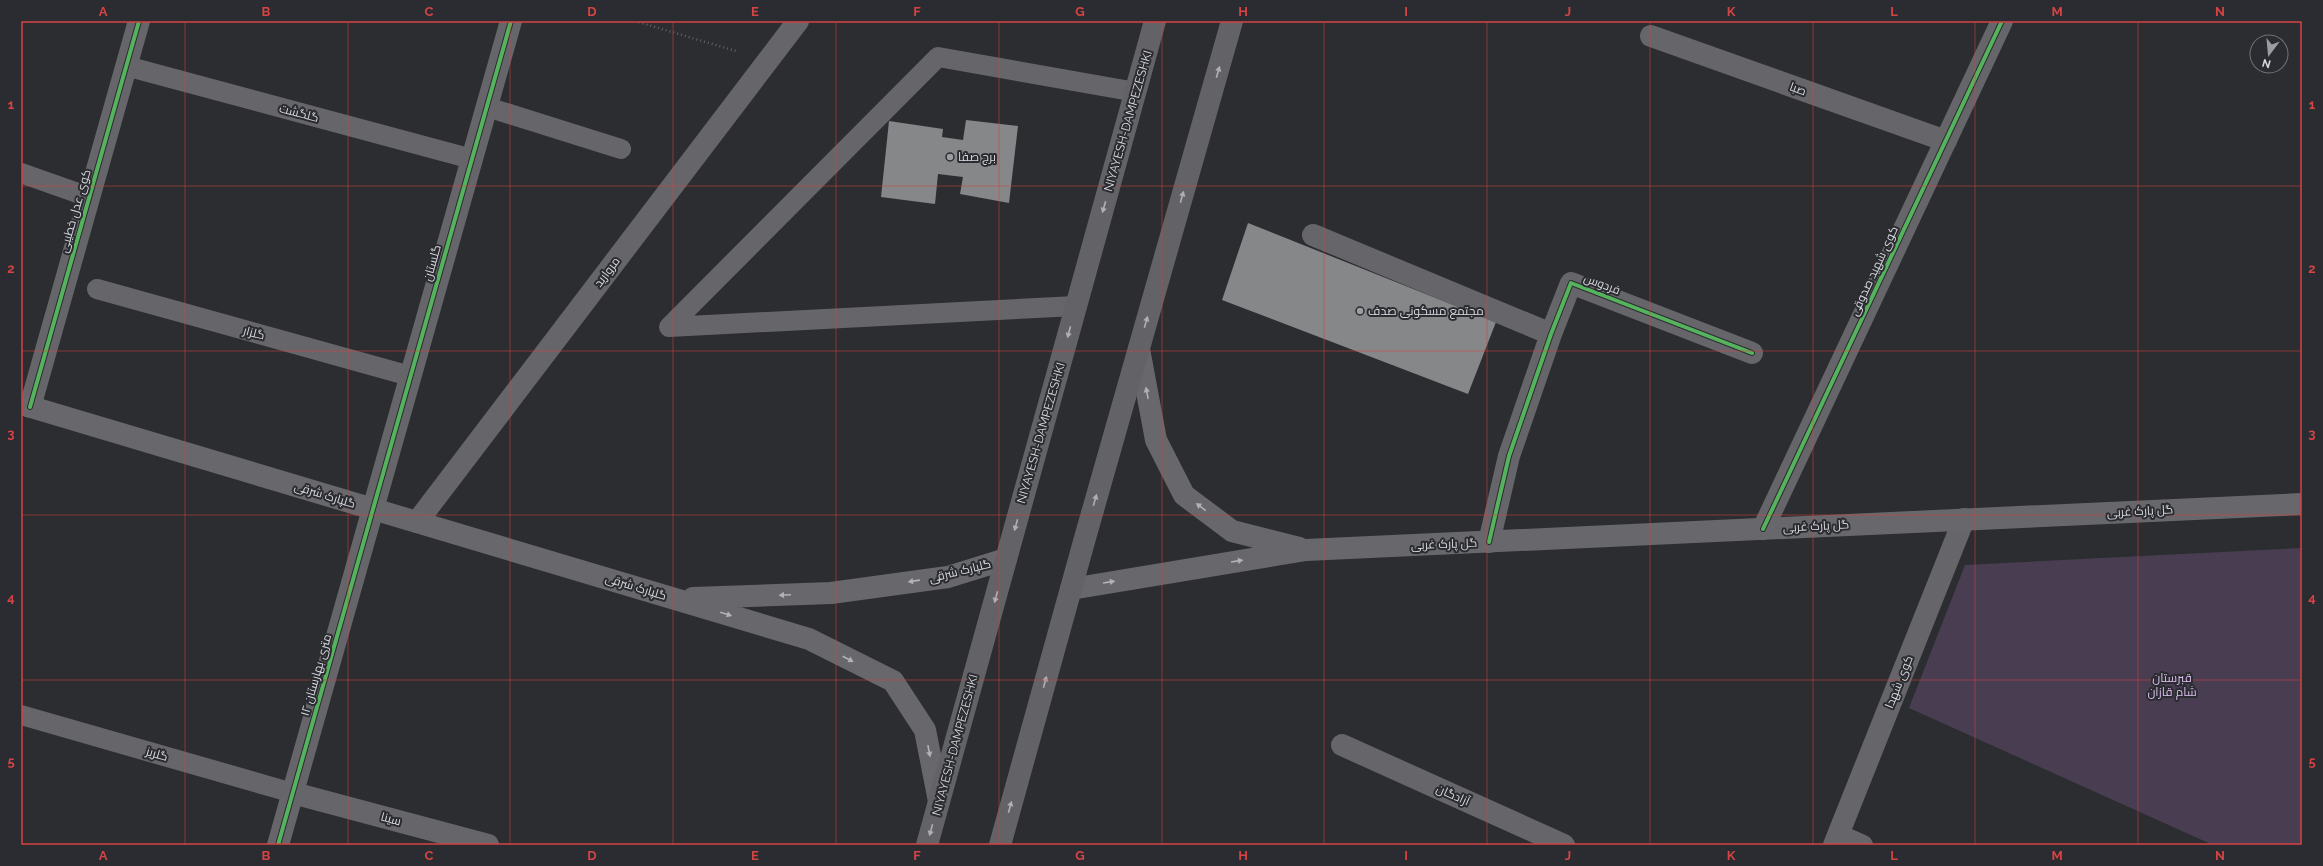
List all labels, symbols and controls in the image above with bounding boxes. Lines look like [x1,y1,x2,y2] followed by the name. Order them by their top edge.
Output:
[99,4,108,19] text: A
[262,4,271,19] text: B
[425,4,434,19] text: C
[587,4,597,19] text: D
[751,4,759,19] text: E
[913,4,921,19] text: F
[1075,4,1085,19] text: G
[1238,4,1248,19] text: H
[1404,4,1408,19] text: I
[1565,4,1571,19] text: J
[1727,4,1736,19] text: K
[1890,4,1898,19] text: L
[2051,4,2063,19] text: M
[2215,4,2225,19] text: N
[2249,34,2289,74] north arrow
[1101,49,1155,193] street label: NIYAYESH-DAMPEZESHKI
[2261,56,2272,71] text: N
[1215,66,1221,78] one-way arrow
[1788,80,1808,98] street label: صبا
[8,97,15,112] text: 1
[2309,97,2316,112] text: 1
[278,101,320,125] street label: گلگشت
[958,150,996,165] place label: برج صفا
[945,152,955,162] marker: برج صفا
[56,168,94,254] street label: کوی عدل خطیبی
[1179,190,1185,202] one-way arrow
[1101,201,1107,213] one-way arrow
[1847,224,1901,318] street label: کوی شهید صدوقی
[420,243,444,283] street label: گلستان
[591,254,623,290] street label: مروارید
[7,261,15,276] text: 2
[2308,261,2316,276] text: 2
[1582,271,1622,297] street label: فردوس
[1368,304,1484,319] place label: مجتمع مسکونی صدف
[1355,306,1365,316] marker: مجتمع مسکونی صدف
[1143,315,1149,327] one-way arrow
[241,323,266,343] street label: گلزار
[1066,326,1072,338] one-way arrow
[1014,361,1068,505] street label: NIYAYESH-DAMPEZESHKI
[1144,387,1150,399] one-way arrow
[7,426,15,441] text: 3
[2308,426,2316,441] text: 3
[292,479,357,512] street label: گلپارک شرقی
[1092,494,1098,506] one-way arrow
[2106,502,2174,522] street label: گل پارک غربی
[1195,503,1206,511] one-way arrow
[1782,517,1850,537] street label: گل پارک غربی
[1012,519,1018,531] one-way arrow
[1411,536,1478,554] street label: گل پارک غربی
[928,557,993,586] street label: گلپارک شرقی
[1231,558,1244,564] one-way arrow
[603,571,668,604] street label: گلپارک شرقی
[908,578,920,584] one-way arrow
[1103,579,1115,585] one-way arrow
[7,590,15,605] text: 4
[2308,590,2316,605] text: 4
[779,591,791,598] one-way arrow
[993,591,999,603] one-way arrow
[720,611,732,617] one-way arrow
[298,632,334,718] street label: ۱۲ متری بهارستان
[1882,654,1916,710] street label: کوی شهدا
[842,656,853,662] one-way arrow
[2147,671,2197,700] park label: قبرستان شام قازان
[929,673,981,817] street label: NIYAYESH-DAMPEZESHKI
[1042,676,1048,688] one-way arrow
[143,744,170,764] street label: گلریز
[927,745,933,757] one-way arrow
[7,754,15,769] text: 5
[2308,754,2316,769] text: 5
[1434,781,1473,809] street label: آزادگان
[1007,801,1013,813] one-way arrow
[379,810,403,828] street label: سینا
[928,825,934,837] one-way arrow
[99,848,108,863] text: A
[262,848,271,863] text: B
[425,848,434,863] text: C
[587,848,597,863] text: D
[751,848,759,863] text: E
[913,848,921,863] text: F
[1075,848,1085,863] text: G
[1238,848,1248,863] text: H
[1404,848,1408,863] text: I
[1565,848,1571,863] text: J
[1727,848,1736,863] text: K
[1890,848,1898,863] text: L
[2051,848,2063,863] text: M
[2215,848,2225,863] text: N

